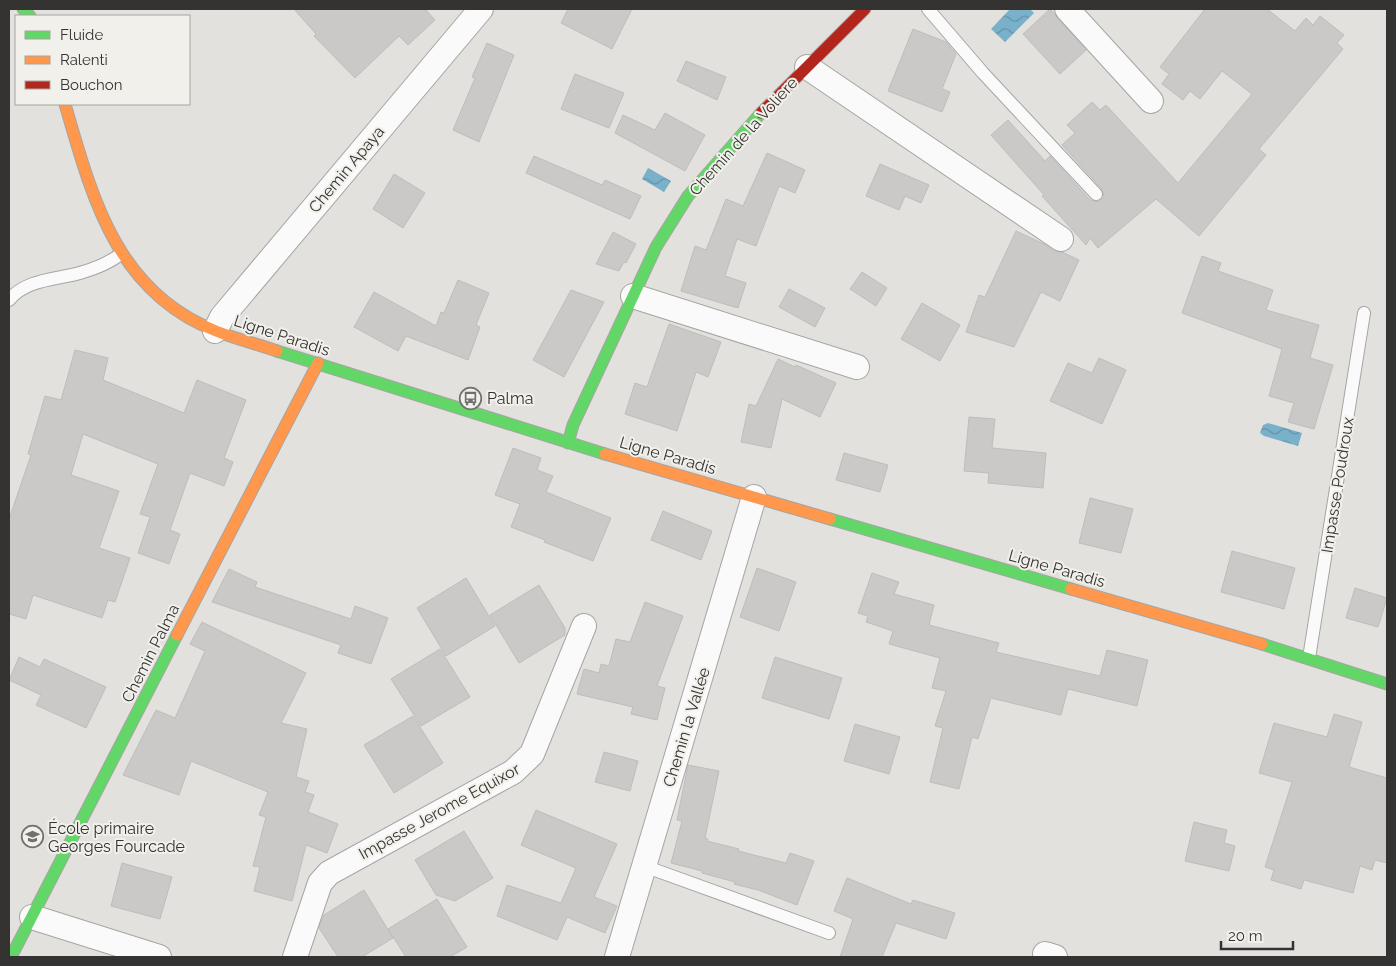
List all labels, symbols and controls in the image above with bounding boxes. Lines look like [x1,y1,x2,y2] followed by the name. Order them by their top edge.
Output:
[15,15,190,105] legend
[60,26,103,44] text: Fluide
[60,51,108,69] text: Ralenti
[685,73,801,199] street label: Chemin de la Voliere
[60,76,122,94] text: Bouchon
[305,122,388,216] street label: Chemin Apaya
[232,311,332,360] street label: Ligne Paradis
[459,386,483,410] bus stop icon: Palma
[487,389,533,408] place label: Palma
[1317,416,1358,554] street label: Impasse Poudroux
[617,433,719,478] street label: Ligne Paradis
[1006,546,1108,591] street label: Ligne Paradis
[118,601,183,706] street label: Chemin Palma
[659,665,714,789] street label: Chemin la Vallée
[355,759,523,864] street label: Impasse Jerome Equixor
[48,818,185,856] place label: École primaire Georges Fourcade
[20,825,44,849] school or university icon: École primaire Georges Fourcade
[1221,918,1294,950] scale bar
[1228,927,1263,945] text: 20 m

